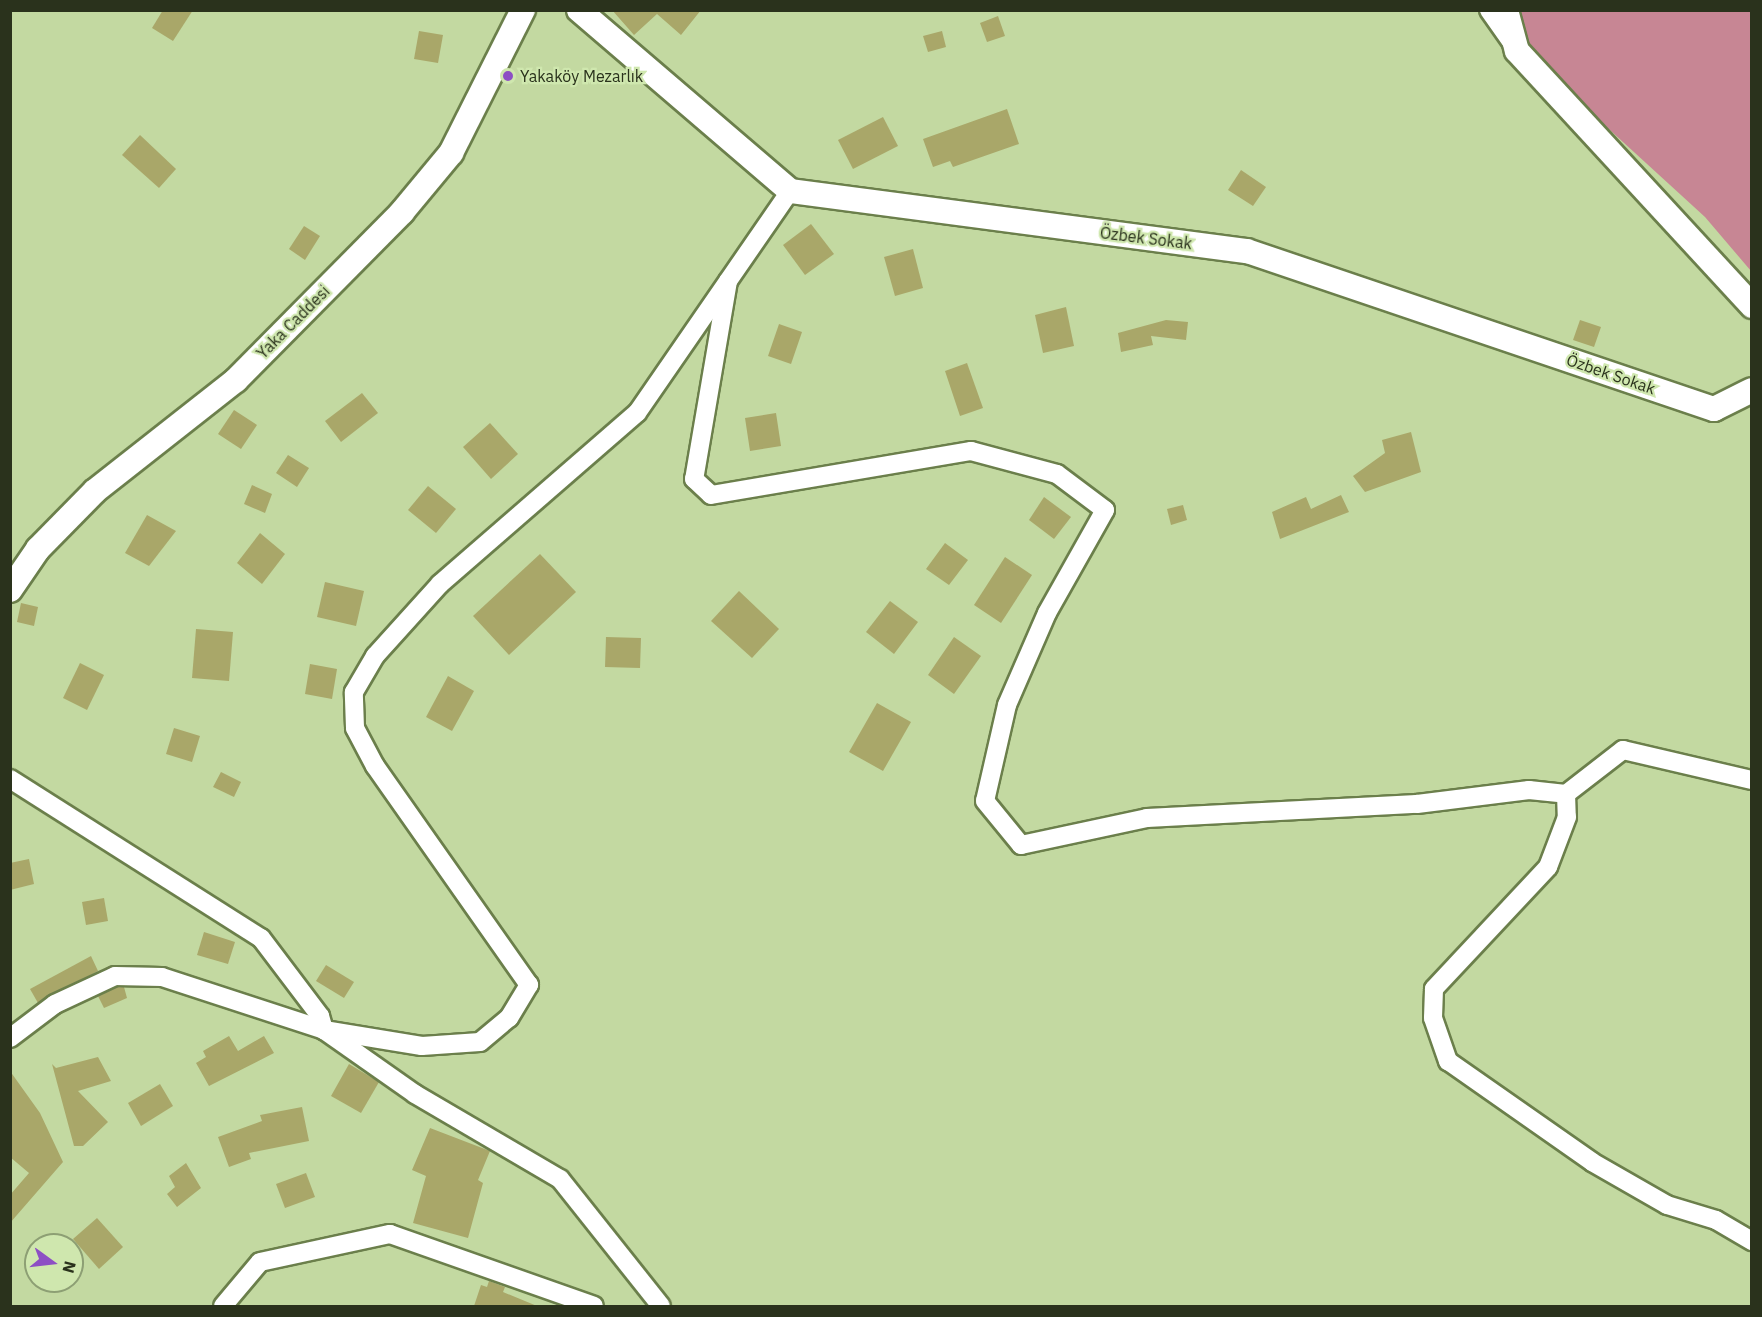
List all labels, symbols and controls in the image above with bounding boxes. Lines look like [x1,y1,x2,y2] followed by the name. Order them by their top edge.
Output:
[520,66,643,86] place label: Yakaköy Mezarlık
[501,69,515,83] marker: Yakaköy Mezarlık
[1099,223,1193,253] street label: Özbek Sokak
[252,281,334,363] street label: Yaka Caddesi
[1564,350,1658,398] street label: Özbek Sokak
[24,1233,84,1293] north arrow
[58,1259,81,1275] text: N

